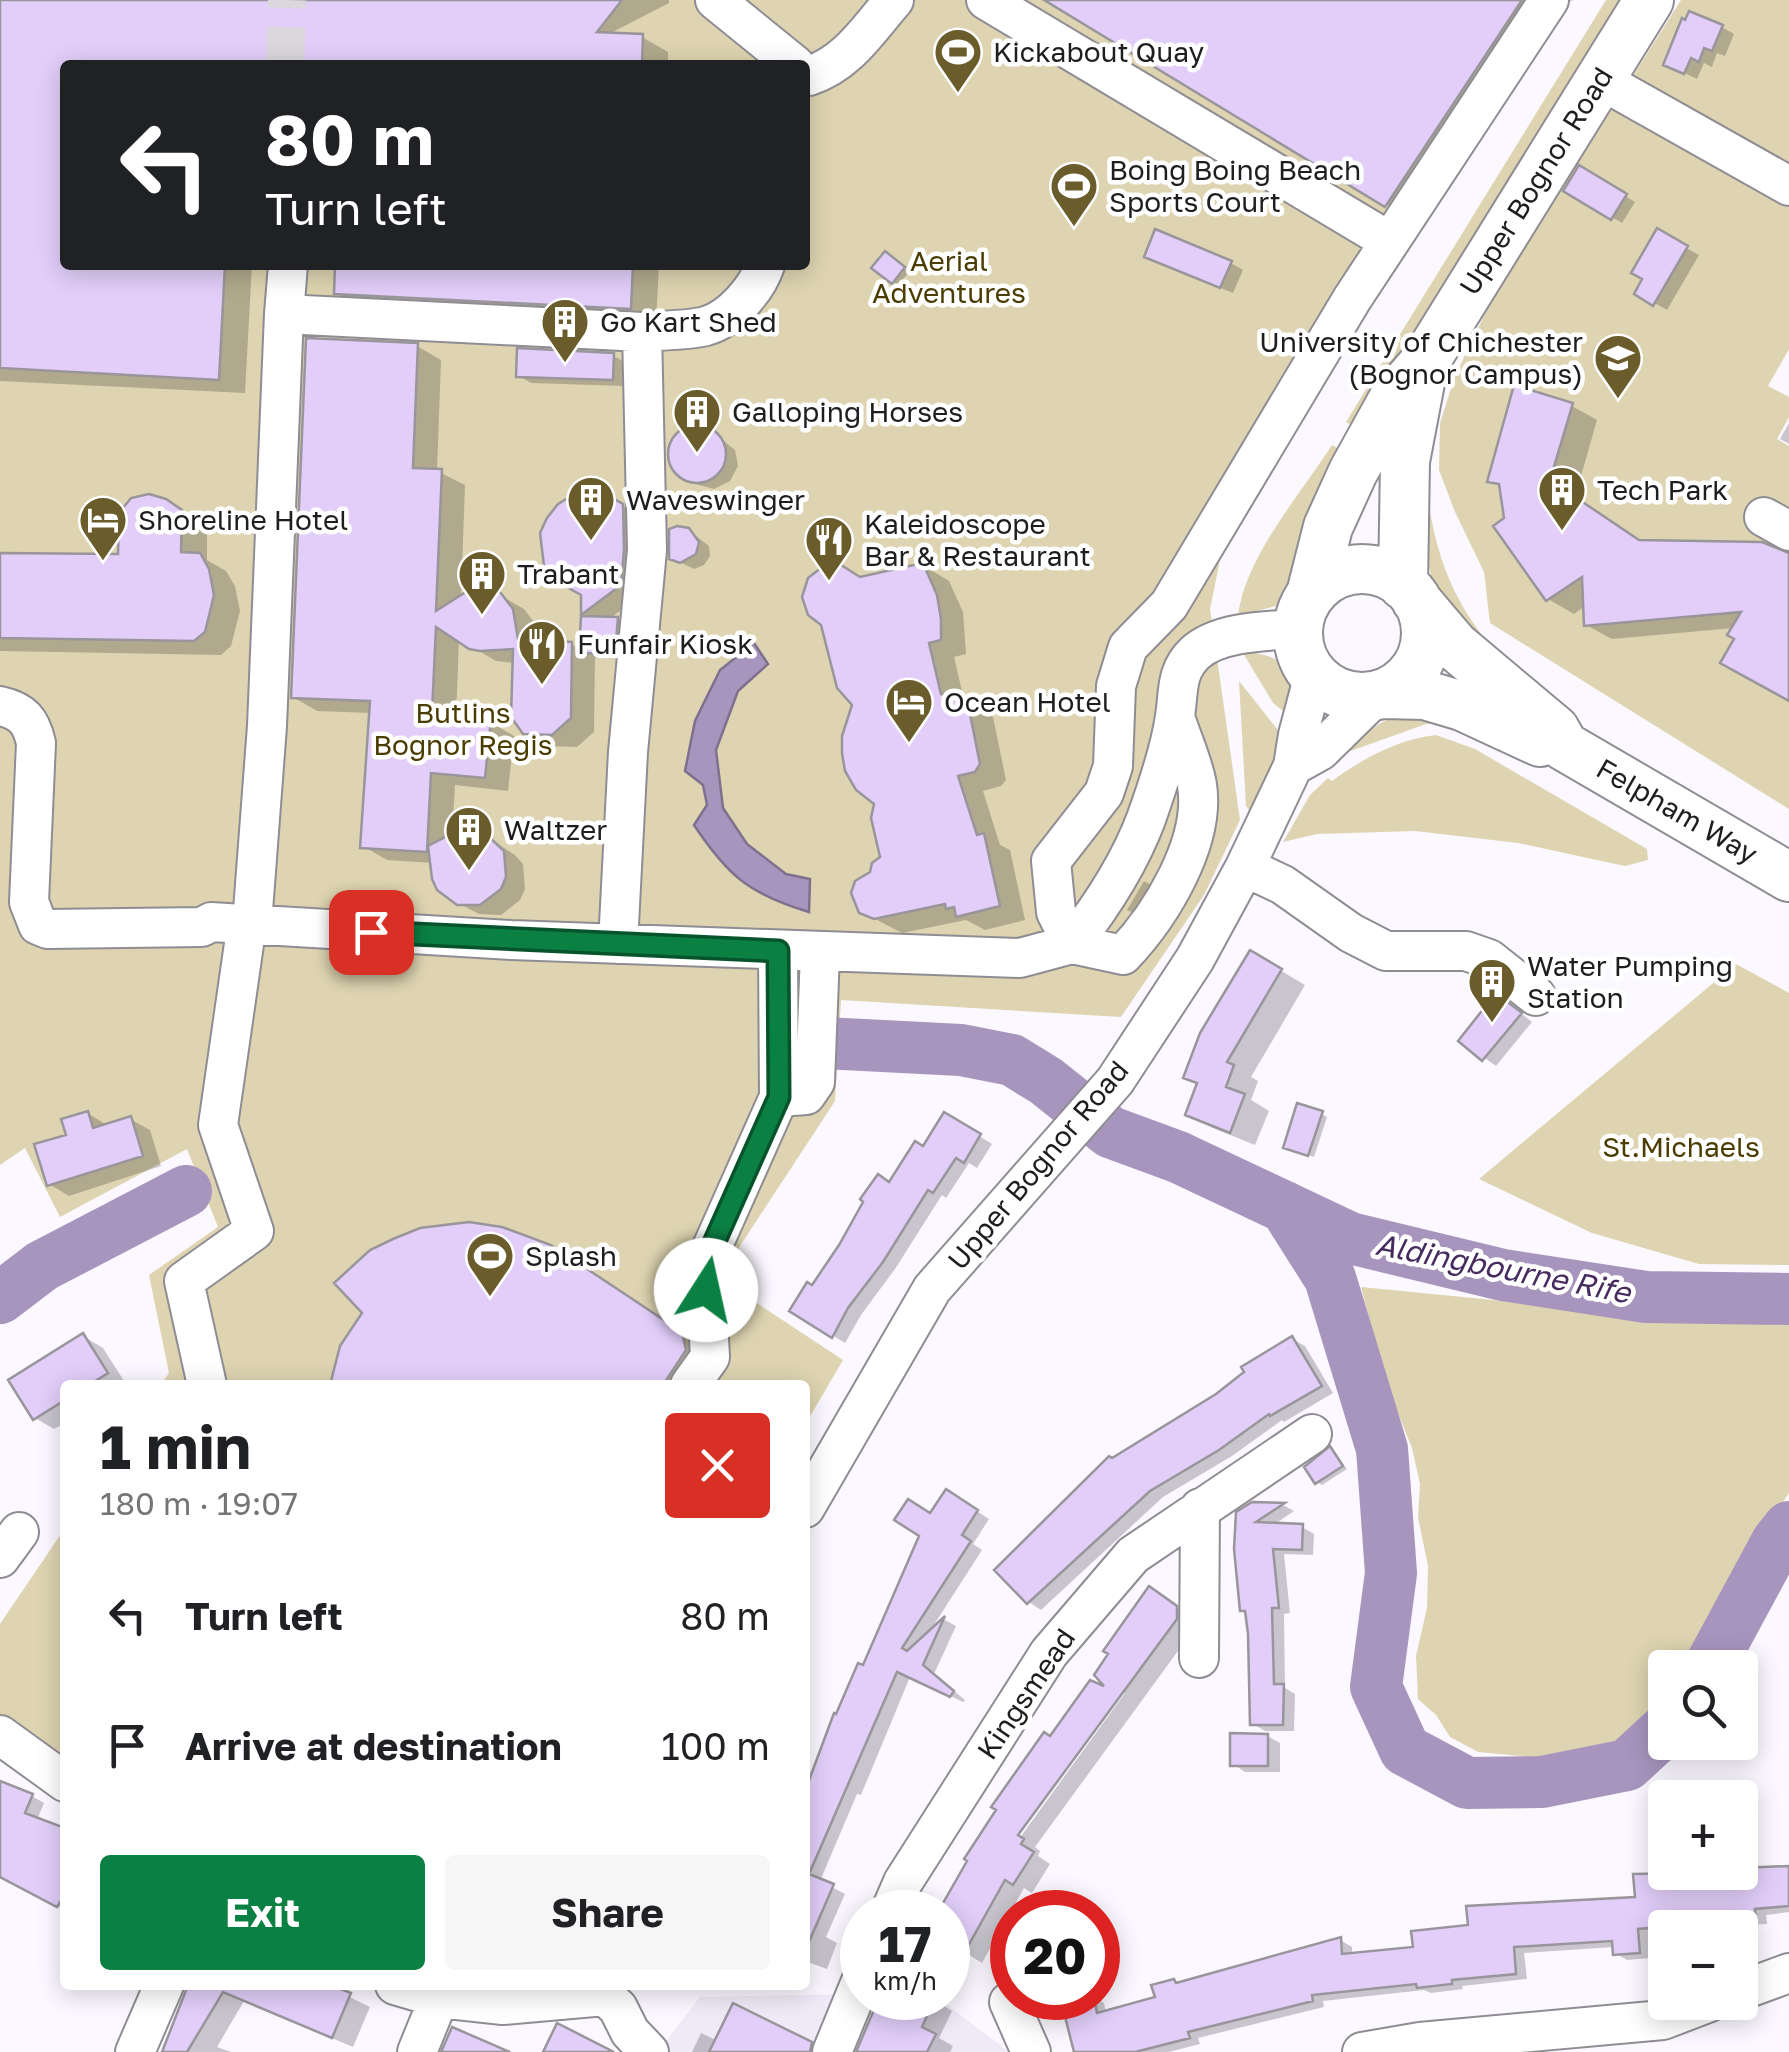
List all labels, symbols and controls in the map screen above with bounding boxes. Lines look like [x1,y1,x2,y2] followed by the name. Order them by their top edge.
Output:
[932,26,984,94] sports icon: Kickabout Quay
[993,35,1205,68] place label: Kickabout Quay
[1452,61,1619,301] street label: Upper Bognor Road
[265,96,434,180] text: 80 m
[100,100,230,230] icon: left
[1109,153,1361,218] place label: Boing Boing Beach Sports Court
[1048,160,1100,228] sports icon: Boing Boing Beach Sports Court
[265,181,447,235] text: Turn left
[872,244,1026,309] park label: Aerial Adventures
[539,296,591,364] building icon: Go Kart Shed
[600,305,777,338] place label: Go Kart Shed
[1259,325,1583,390] place label: University of Chichester (Bognor Campus)
[1592,332,1644,400] school or university icon: University of Chichester (Bognor Campus)
[671,386,723,454] building icon: Galloping Horses
[732,395,963,428] place label: Galloping Horses
[1536,464,1588,532] building icon: Tech Park
[1597,473,1728,506] place label: Tech Park
[565,474,617,542] building icon: Waveswinger
[626,483,805,516] place label: Waveswinger
[77,494,129,562] hotel icon: Shoreline Hotel
[138,503,348,536] place label: Shoreline Hotel
[864,507,1091,572] place label: Kaleidoscope Bar & Restaurant
[803,514,855,582] restaurant icon: Kaleidoscope Bar & Restaurant
[456,548,508,616] building icon: Trabant
[517,557,619,590] place label: Trabant
[516,618,568,686] restaurant icon: Funfair Kiosk
[577,627,753,660] place label: Funfair Kiosk
[883,676,935,744] hotel icon: Ocean Hotel
[944,685,1111,718] place label: Ocean Hotel
[373,696,553,761] park label: Butlins Bognor Regis
[1591,751,1764,870] street label: Felpham Way
[443,804,495,872] building icon: Waltzer
[504,813,607,846] place label: Waltzer
[329,890,414,975] pin
[344,905,399,960] icon: arrive
[1527,949,1733,1014] place label: Water Pumping Station
[1466,956,1518,1024] building icon: Water Pumping Station
[941,1054,1135,1276] street label: Upper Bognor Road
[1602,1130,1760,1163] park label: St.Michaels
[1373,1226,1636,1311] water label: Aldingbourne Rife
[464,1230,516,1298] sports icon: Splash
[654,1238,758,1342] position arrow
[525,1239,617,1272] place label: Splash
[100,1410,251,1482] text: 1 min
[665,1413,770,1518] button: close
[100,1484,298,1522] text: 180 m · 19:07
[100,1588,155,1643] icon: left
[185,1593,343,1638] text: Turn left
[680,1593,770,1638] text: 80 m
[970,1622,1081,1765] street label: Kingsmead
[1648,1650,1758,2020] map controls
[1648,1650,1758,1760] button: search
[100,1718,155,1773] icon: arrive
[185,1723,562,1768] text: Arrive at destination
[661,1723,770,1768] text: 100 m
[1648,1780,1758,1890] button: +
[100,1855,425,1970] button: Exit
[445,1855,770,1970] button: Share
[990,1890,1120,2020] speed limit sign: 20
[1648,1910,1758,2020] button: −
[878,1913,931,1973] text: 17
[873,1965,937,1996] text: km/h

